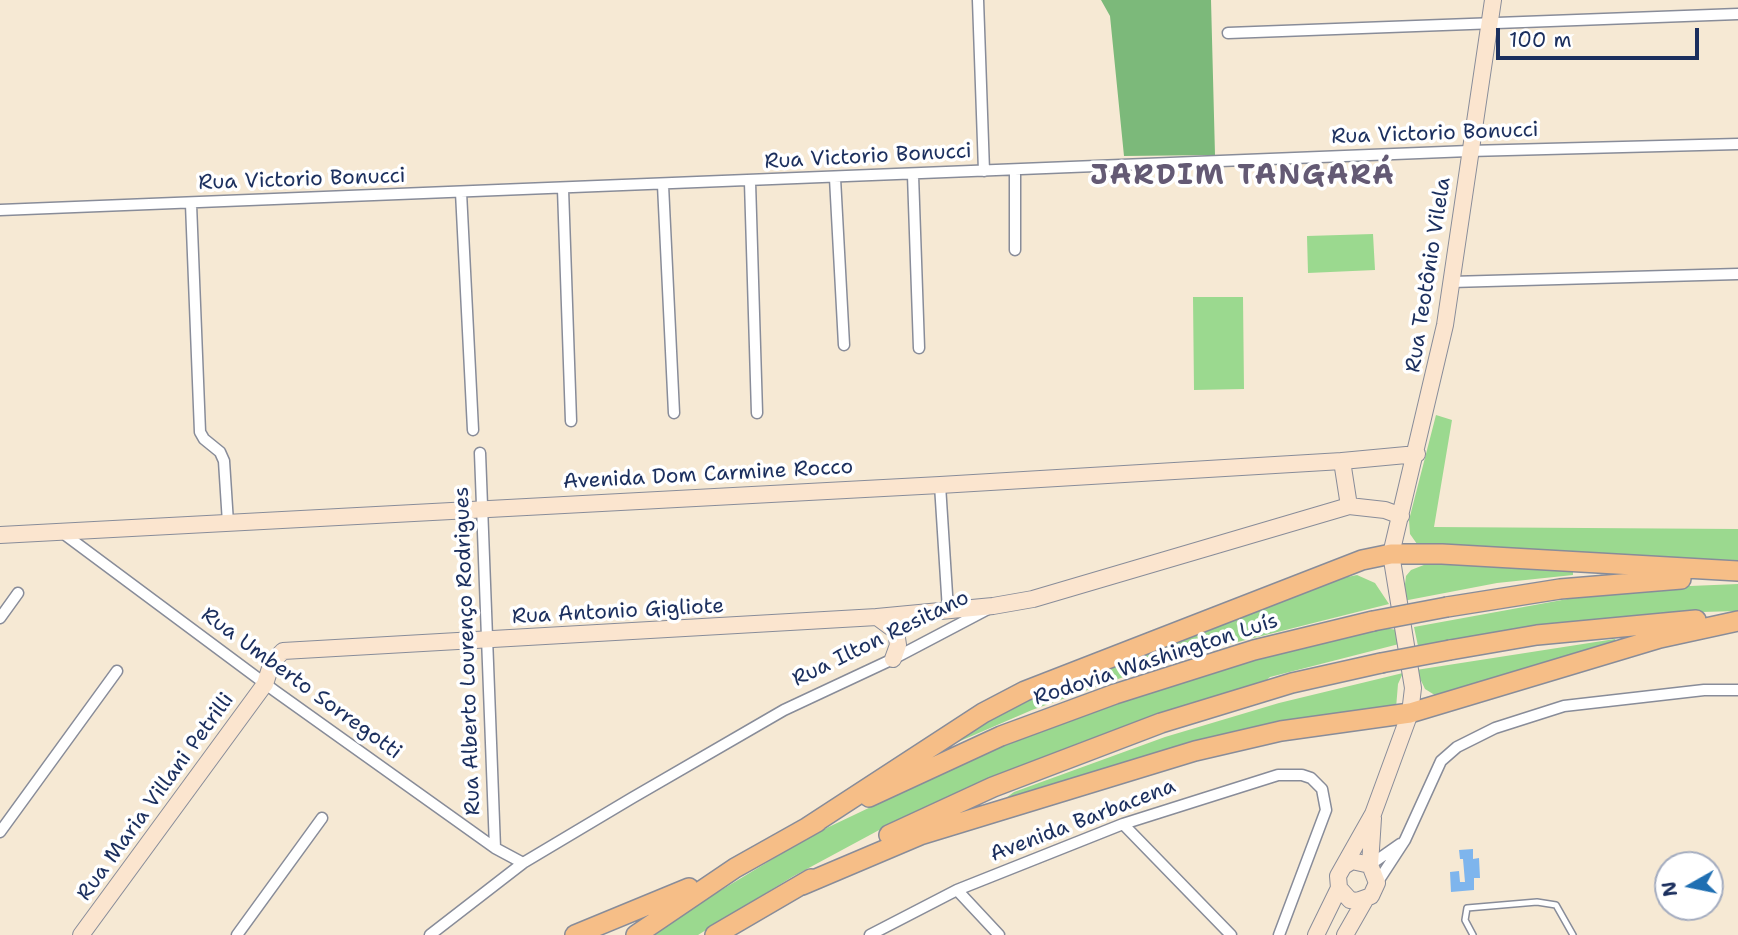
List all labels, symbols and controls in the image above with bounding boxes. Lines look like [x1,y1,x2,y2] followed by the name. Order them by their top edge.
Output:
[1500,14,1703,58] scale bar
[1509,26,1572,54] text: 100 m
[1331,118,1539,150] street label: Rua Victorio Bonucci
[764,139,972,175] street label: Rua Victorio Bonucci
[1092,160,1394,194] district label: JARDIM TANGARÁ
[198,164,406,196] street label: Rua Victorio Bonucci
[1401,176,1457,374] street label: Rua Teotônio Vilela
[562,455,854,495] street label: Avenida Dom Carmine Rocco
[450,486,486,816] street label: Rua Alberto Lourenço Rodrigues
[789,585,973,693] street label: Rua Ilton Resitano
[511,594,725,630] street label: Rua Antonio Gigliote
[196,603,406,765] street label: Rua Umberto Sorregotti
[1031,609,1281,711] street label: Rodovia Washington Luís
[72,688,240,906] street label: Rua Maria Villani Petrilli
[987,774,1179,868] street label: Avenida Barbacena
[1654,851,1724,921] north arrow
[1656,880,1683,898] text: N

